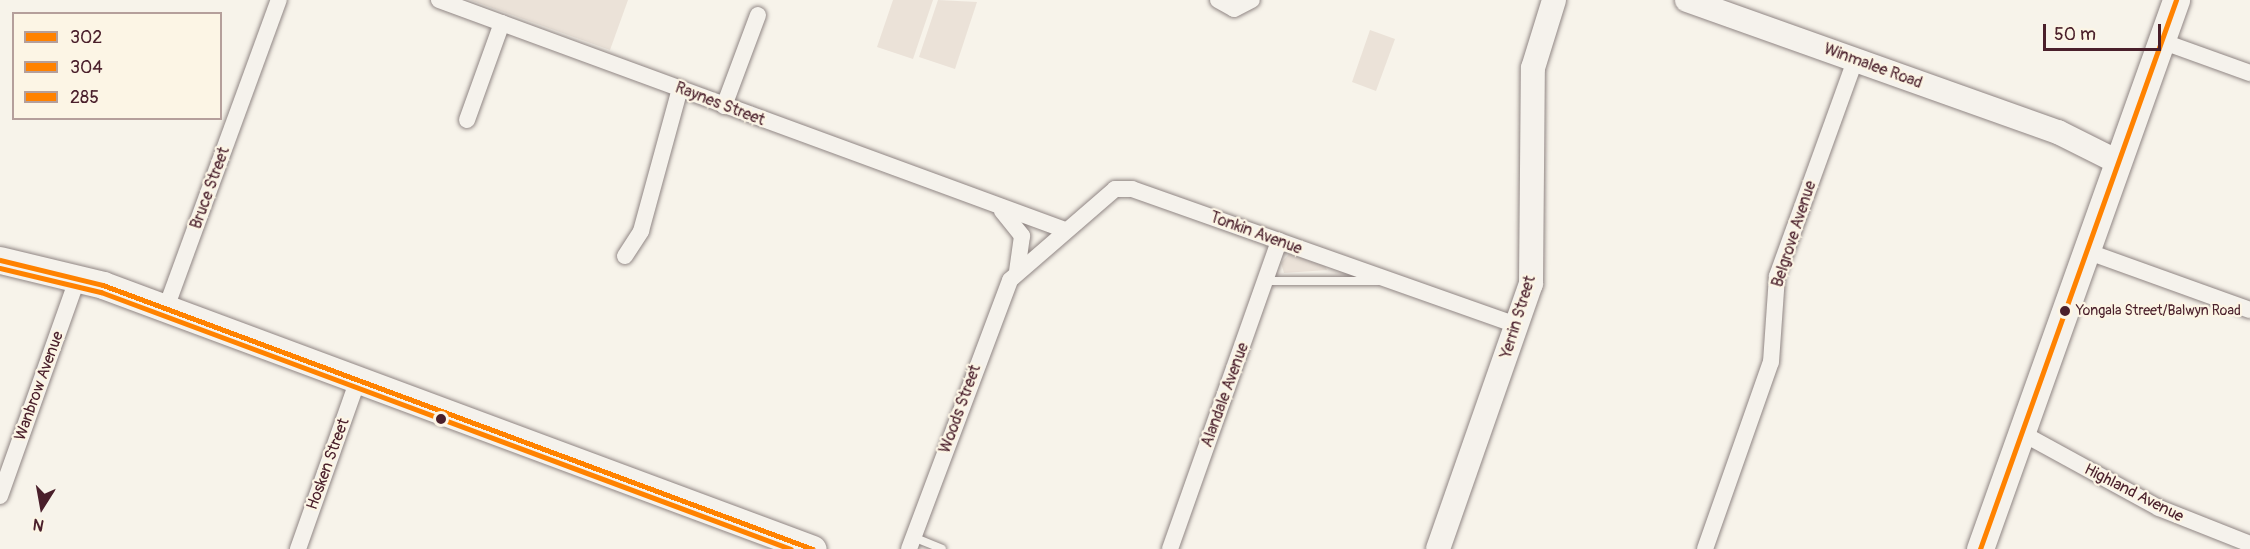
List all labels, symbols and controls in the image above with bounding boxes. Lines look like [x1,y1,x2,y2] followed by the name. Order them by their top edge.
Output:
[12,12,222,120] legend
[2046,12,2164,50] scale bar
[2054,23,2096,46] text: 50 m
[70,26,102,49] text: 302
[1821,39,1925,93] street label: Winmalee Road
[70,56,103,79] text: 304
[672,78,768,130] street label: Raynes Street
[70,86,99,109] text: 285
[186,144,234,232] street label: Bruce Street
[1768,178,1820,290] street label: Belgrove Avenue
[1207,207,1305,259] street label: Tonkin Avenue
[1496,273,1540,361] street label: Yerrin Street
[2076,303,2241,319] place label: Yongala Street/Balwyn Road
[2059,305,2071,317] marker: Yongala Street/Balwyn Road
[10,329,68,443] street label: Wanbrow Avenue
[1197,340,1253,450] street label: Alandale Avenue
[935,362,985,456] street label: Woods Street
[435,413,447,425] unlabelled marker
[303,416,353,512] street label: Hosken Street
[2081,460,2187,526] street label: Highland Avenue
[12,477,72,537] north arrow
[31,514,46,536] text: N

